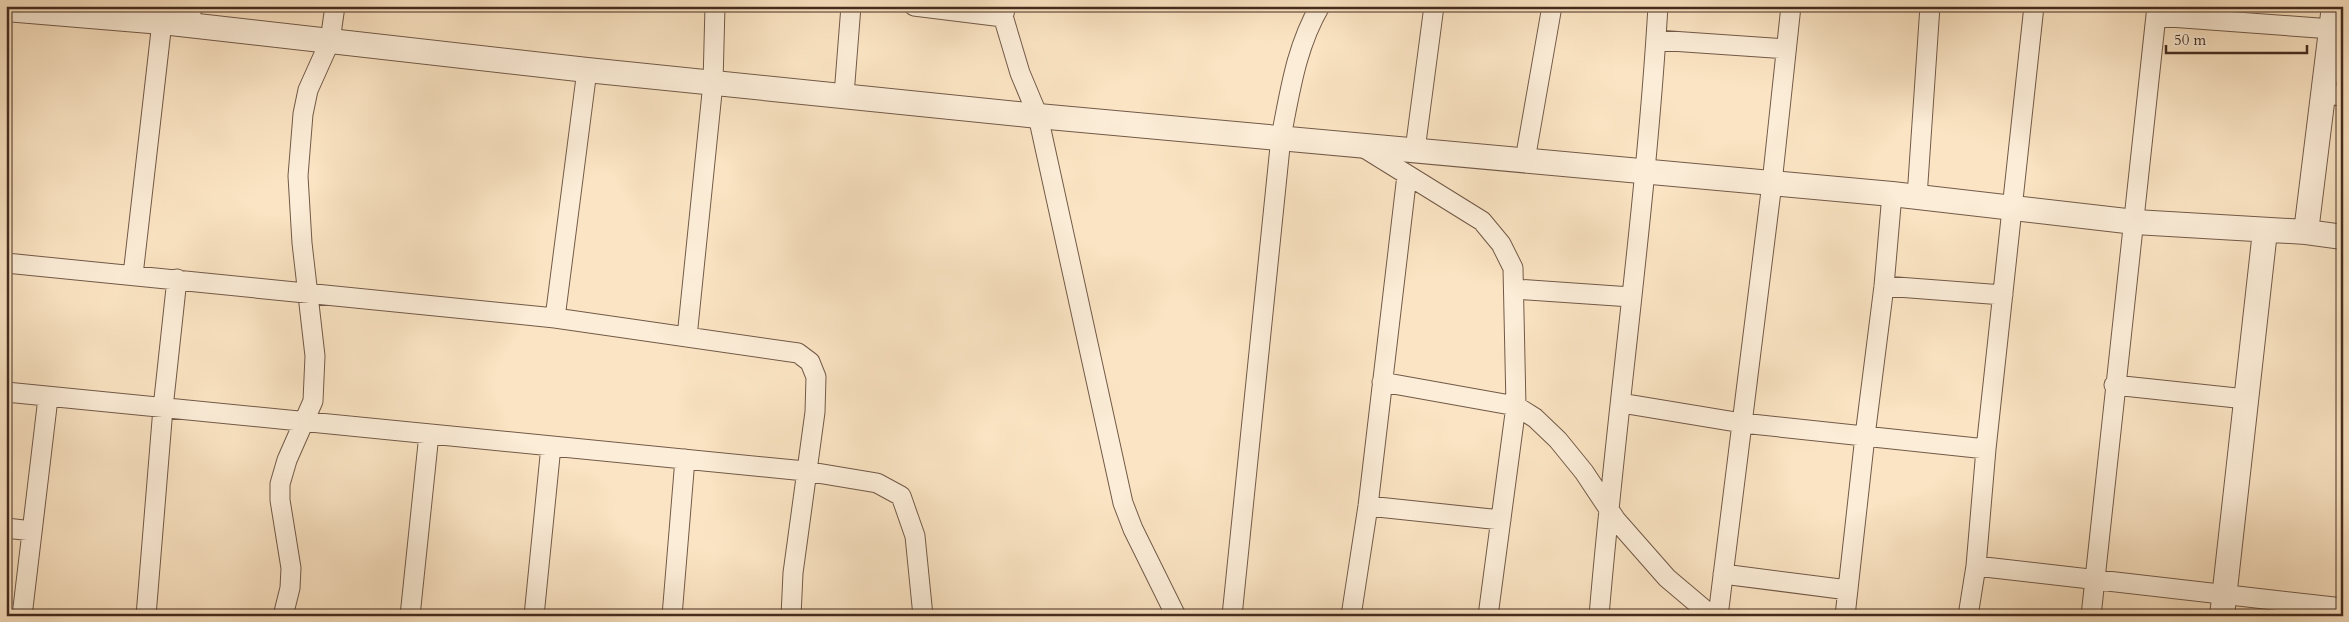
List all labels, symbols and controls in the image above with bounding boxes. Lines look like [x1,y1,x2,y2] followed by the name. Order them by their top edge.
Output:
[2166,22,2308,54] scale bar
[2174,30,2206,50] text: 50 m

